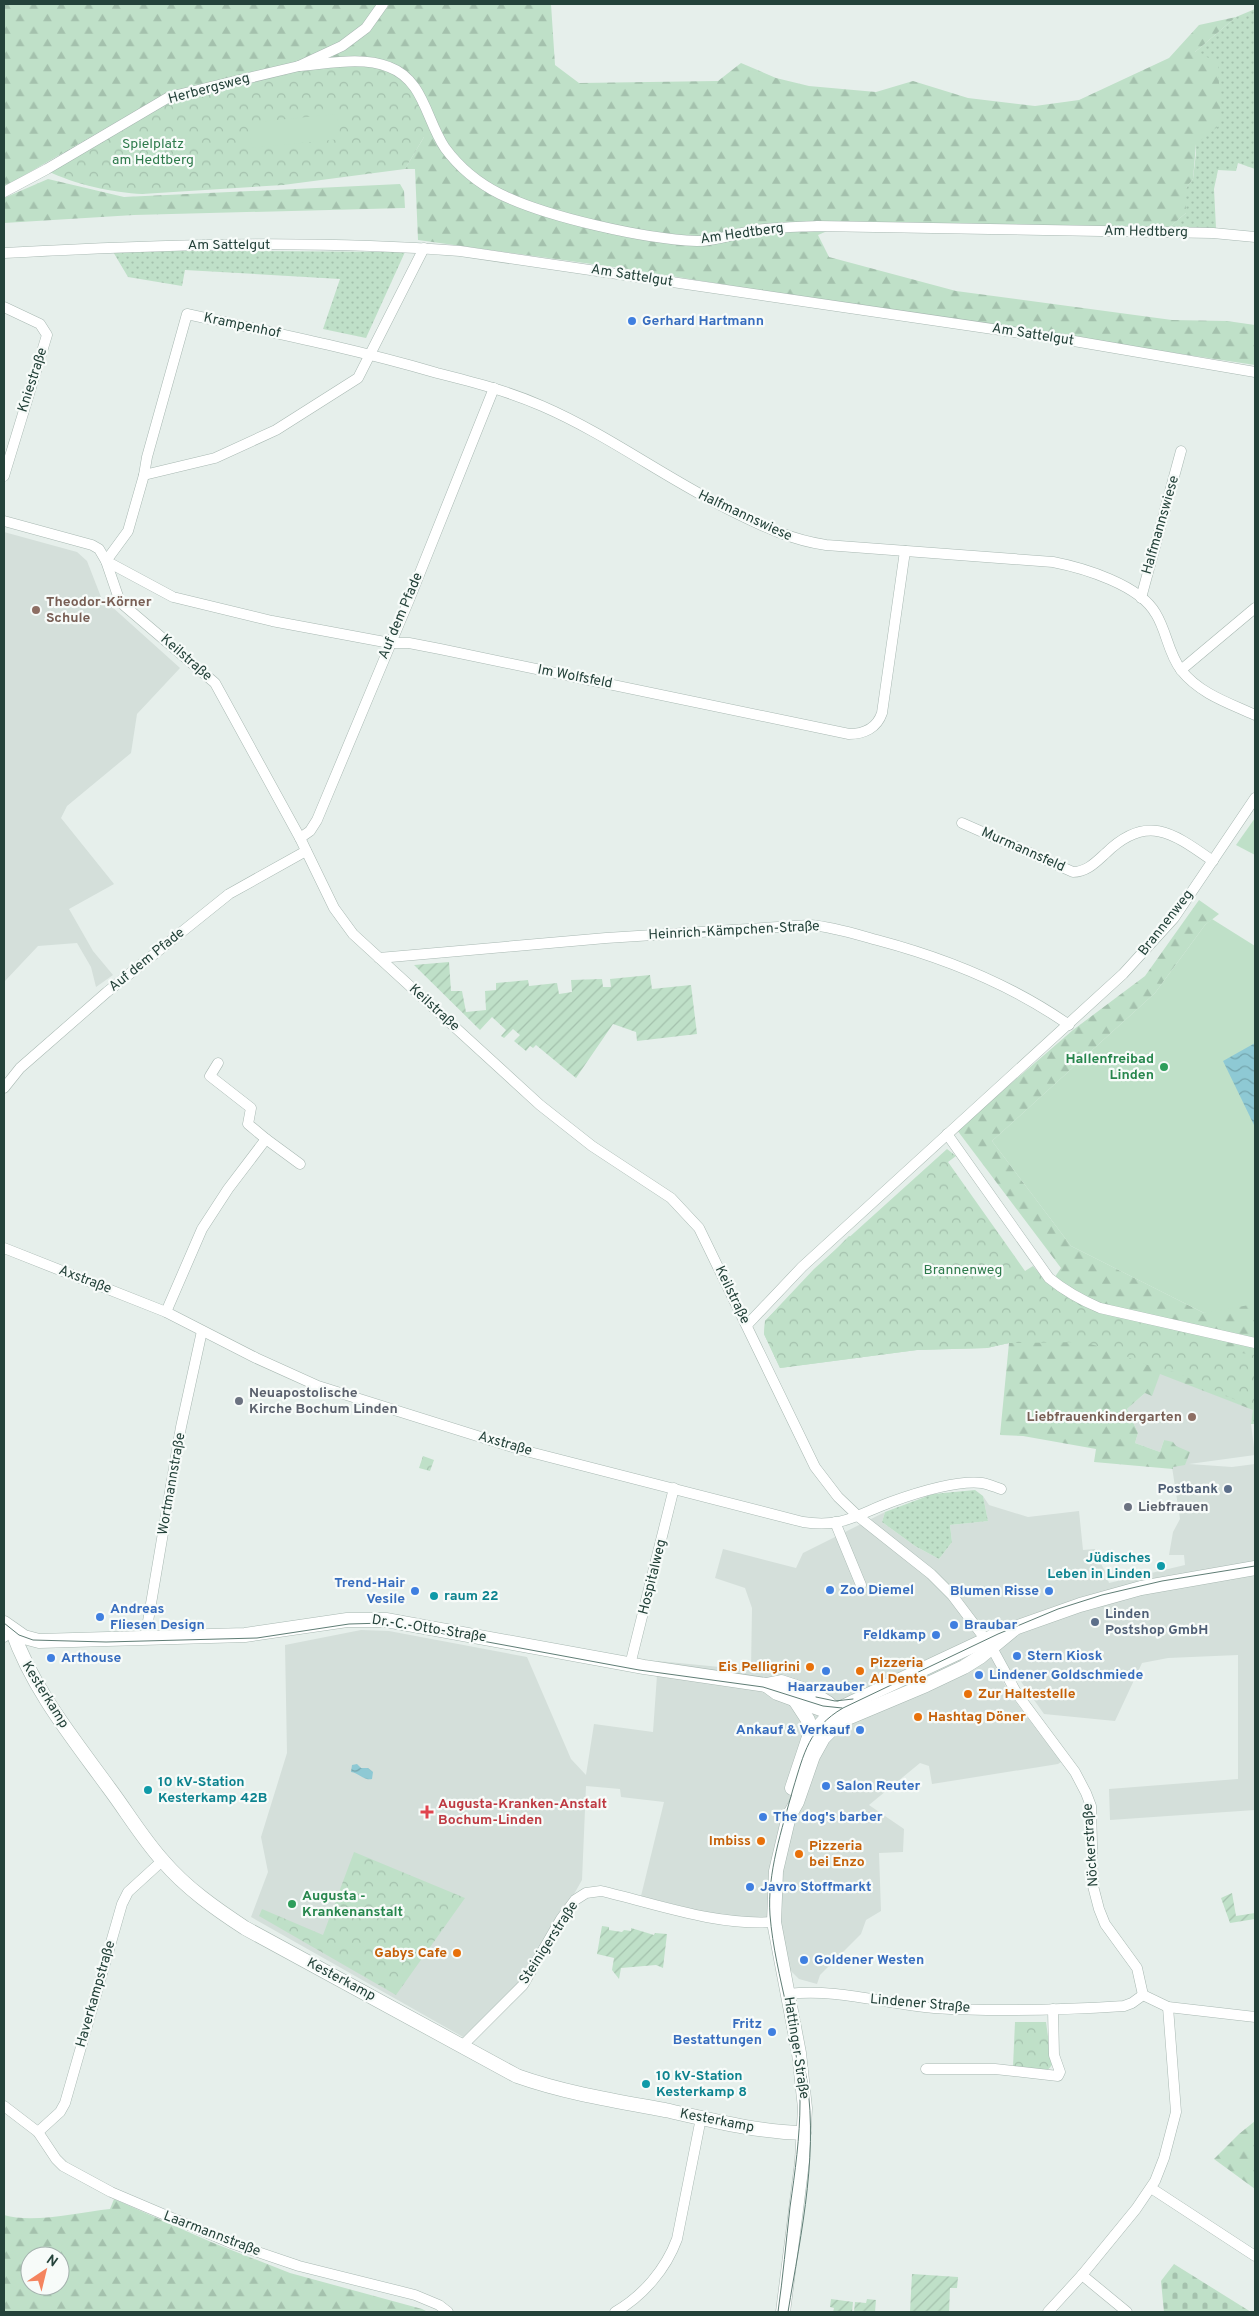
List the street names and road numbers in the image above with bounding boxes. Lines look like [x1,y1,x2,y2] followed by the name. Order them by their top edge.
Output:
[166,70,252,108] street label: Herbergsweg
[699,220,785,248] street label: Am Hedtberg
[1104,223,1188,241] street label: Am Hedtberg
[188,237,270,254] street label: Am Sattelgut
[590,261,674,291] street label: Am Sattelgut
[202,310,282,343] street label: Krampenhof
[991,320,1075,350] street label: Am Sattelgut
[15,345,51,415] street label: Kniestraße
[1139,474,1183,576] street label: Halfmannswiese
[695,487,795,545] street label: Halfmannswiese
[375,570,427,662] street label: Auf dem Pfade
[157,631,215,685] street label: Keilstraße
[536,661,614,693] street label: Im Wolfsfeld
[978,824,1068,876] street label: Murmannsfeld
[1135,887,1197,959] street label: Brannenweg
[648,918,820,944] street label: Heinrich-Kämpchen-Straße
[106,924,188,996] street label: Auf dem Pfade
[405,981,463,1035] street label: Keilstraße
[56,1262,114,1298] street label: Axstraße
[711,1263,753,1327] street label: Keilstraße
[476,1428,534,1460] street label: Axstraße
[155,1431,189,1537] street label: Wortmannstraße
[635,1537,671,1617] street label: Hospitalweg
[370,1612,488,1646] street label: Dr.-C.-Otto-Straße
[18,1658,72,1732] street label: Kesterkamp
[1080,1803,1102,1887] street label: Nöckerstraße
[516,1898,582,1988] street label: Steinigerstraße
[73,1939,119,2049] street label: Haverkampstraße
[304,1955,378,2005] street label: Kesterkamp
[869,1991,971,2017] street label: Lindener Straße
[780,1996,812,2100] street label: Hattinger Straße
[678,2105,756,2137] street label: Kesterkamp
[161,2208,263,2260] street label: Laarmannstraße

